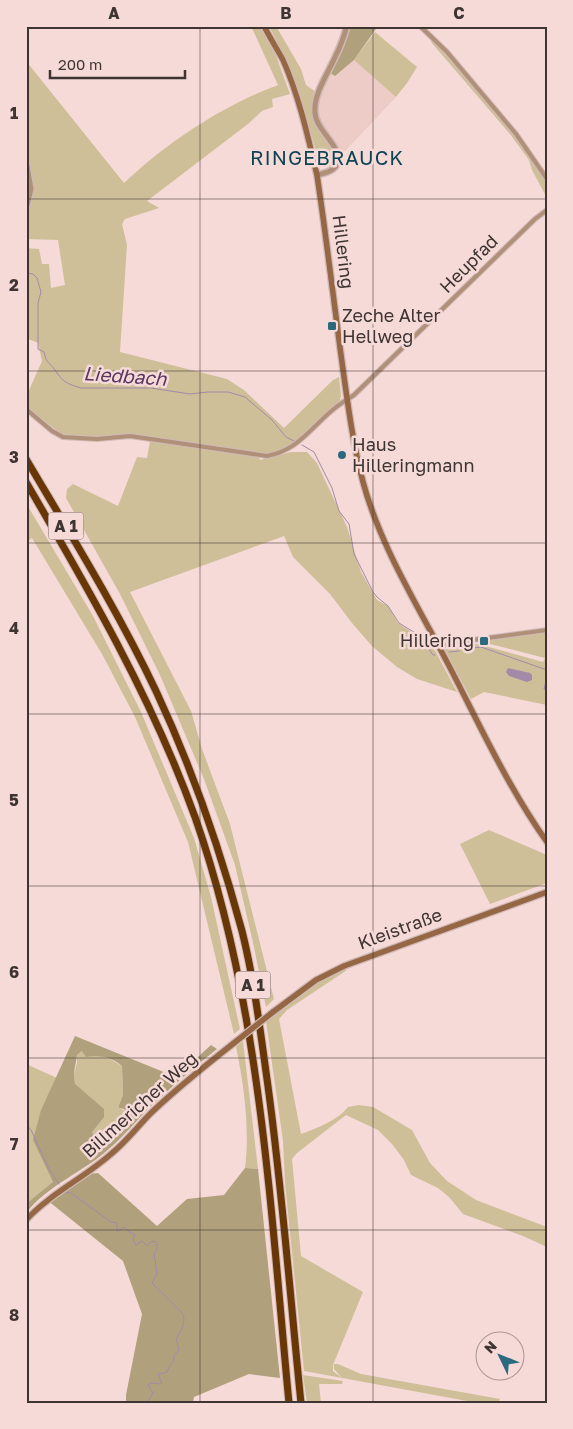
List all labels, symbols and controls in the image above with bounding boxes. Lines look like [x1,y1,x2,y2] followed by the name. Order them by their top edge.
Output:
[108,3,120,23] text: A
[280,3,292,23] text: B
[453,3,465,23] text: C
[50,48,185,80] scale bar
[58,55,102,73] text: 200 m
[10,103,18,123] text: 1
[250,145,404,169] district label: RINGEBRAUCK
[329,214,359,290] street label: Hillering
[435,230,502,297] street label: Heupfad
[9,275,19,295] text: 2
[342,304,440,347] place label: Zeche Alter Hellweg
[326,320,338,332] marker: Zeche Alter Hellweg
[83,361,169,390] water label: Liedbach
[352,433,475,476] place label: Haus Hilleringmann
[9,447,19,467] text: 3
[336,449,348,461] marker: Haus Hilleringmann
[48,512,84,540] road number: A 1
[9,618,19,638] text: 4
[400,629,474,651] place label: Hillering
[478,635,490,647] marker: Hillering
[9,790,19,810] text: 5
[355,903,445,953] street label: Kleistraße
[9,962,19,982] text: 6
[236,972,270,998] road number: A 1
[77,1047,202,1162] street label: Billmericher Weg
[10,1134,19,1154] text: 7
[9,1305,19,1325] text: 8
[476,1332,526,1382] north arrow
[480,1337,500,1356] text: N

